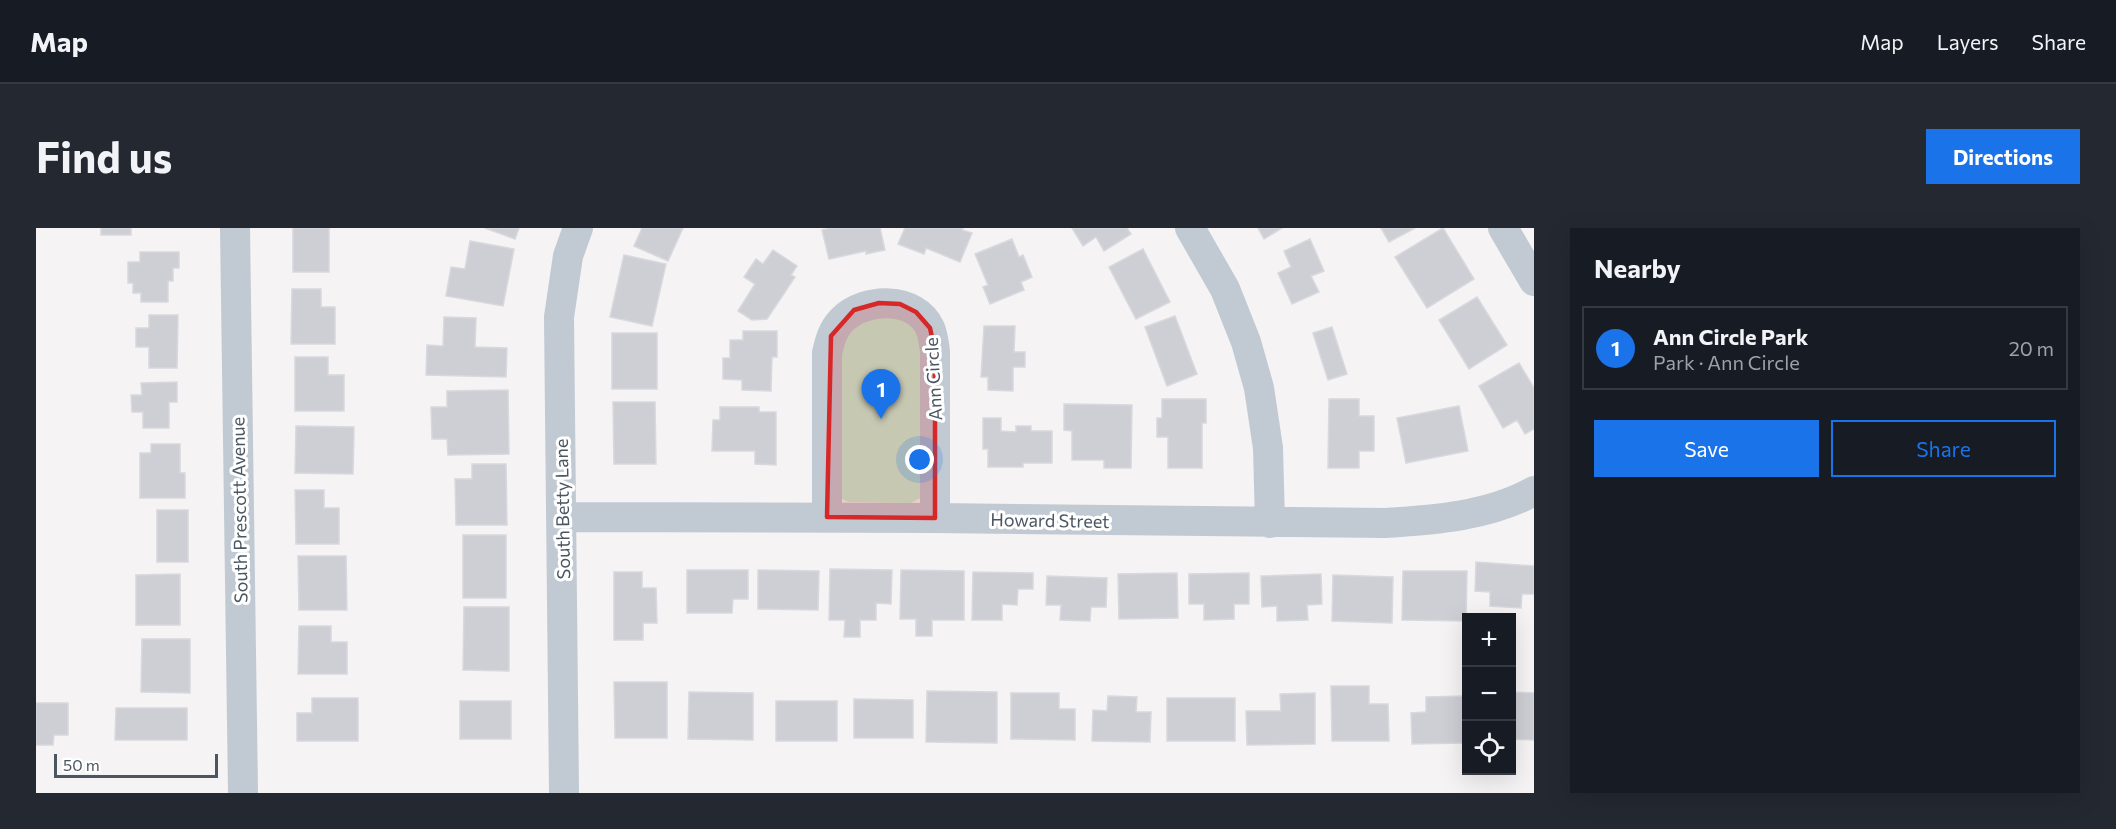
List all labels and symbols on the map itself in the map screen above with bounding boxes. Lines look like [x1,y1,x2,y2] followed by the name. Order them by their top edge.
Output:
[920,337,946,421] street label: Ann Circle
[862,370,900,419] pin: 1
[226,417,252,603] street label: South Prescott Avenue
[550,439,574,579] street label: South Betty Lane
[905,445,934,474] your location
[990,508,1110,532] street label: Howard Street
[54,751,218,778] scale bar

